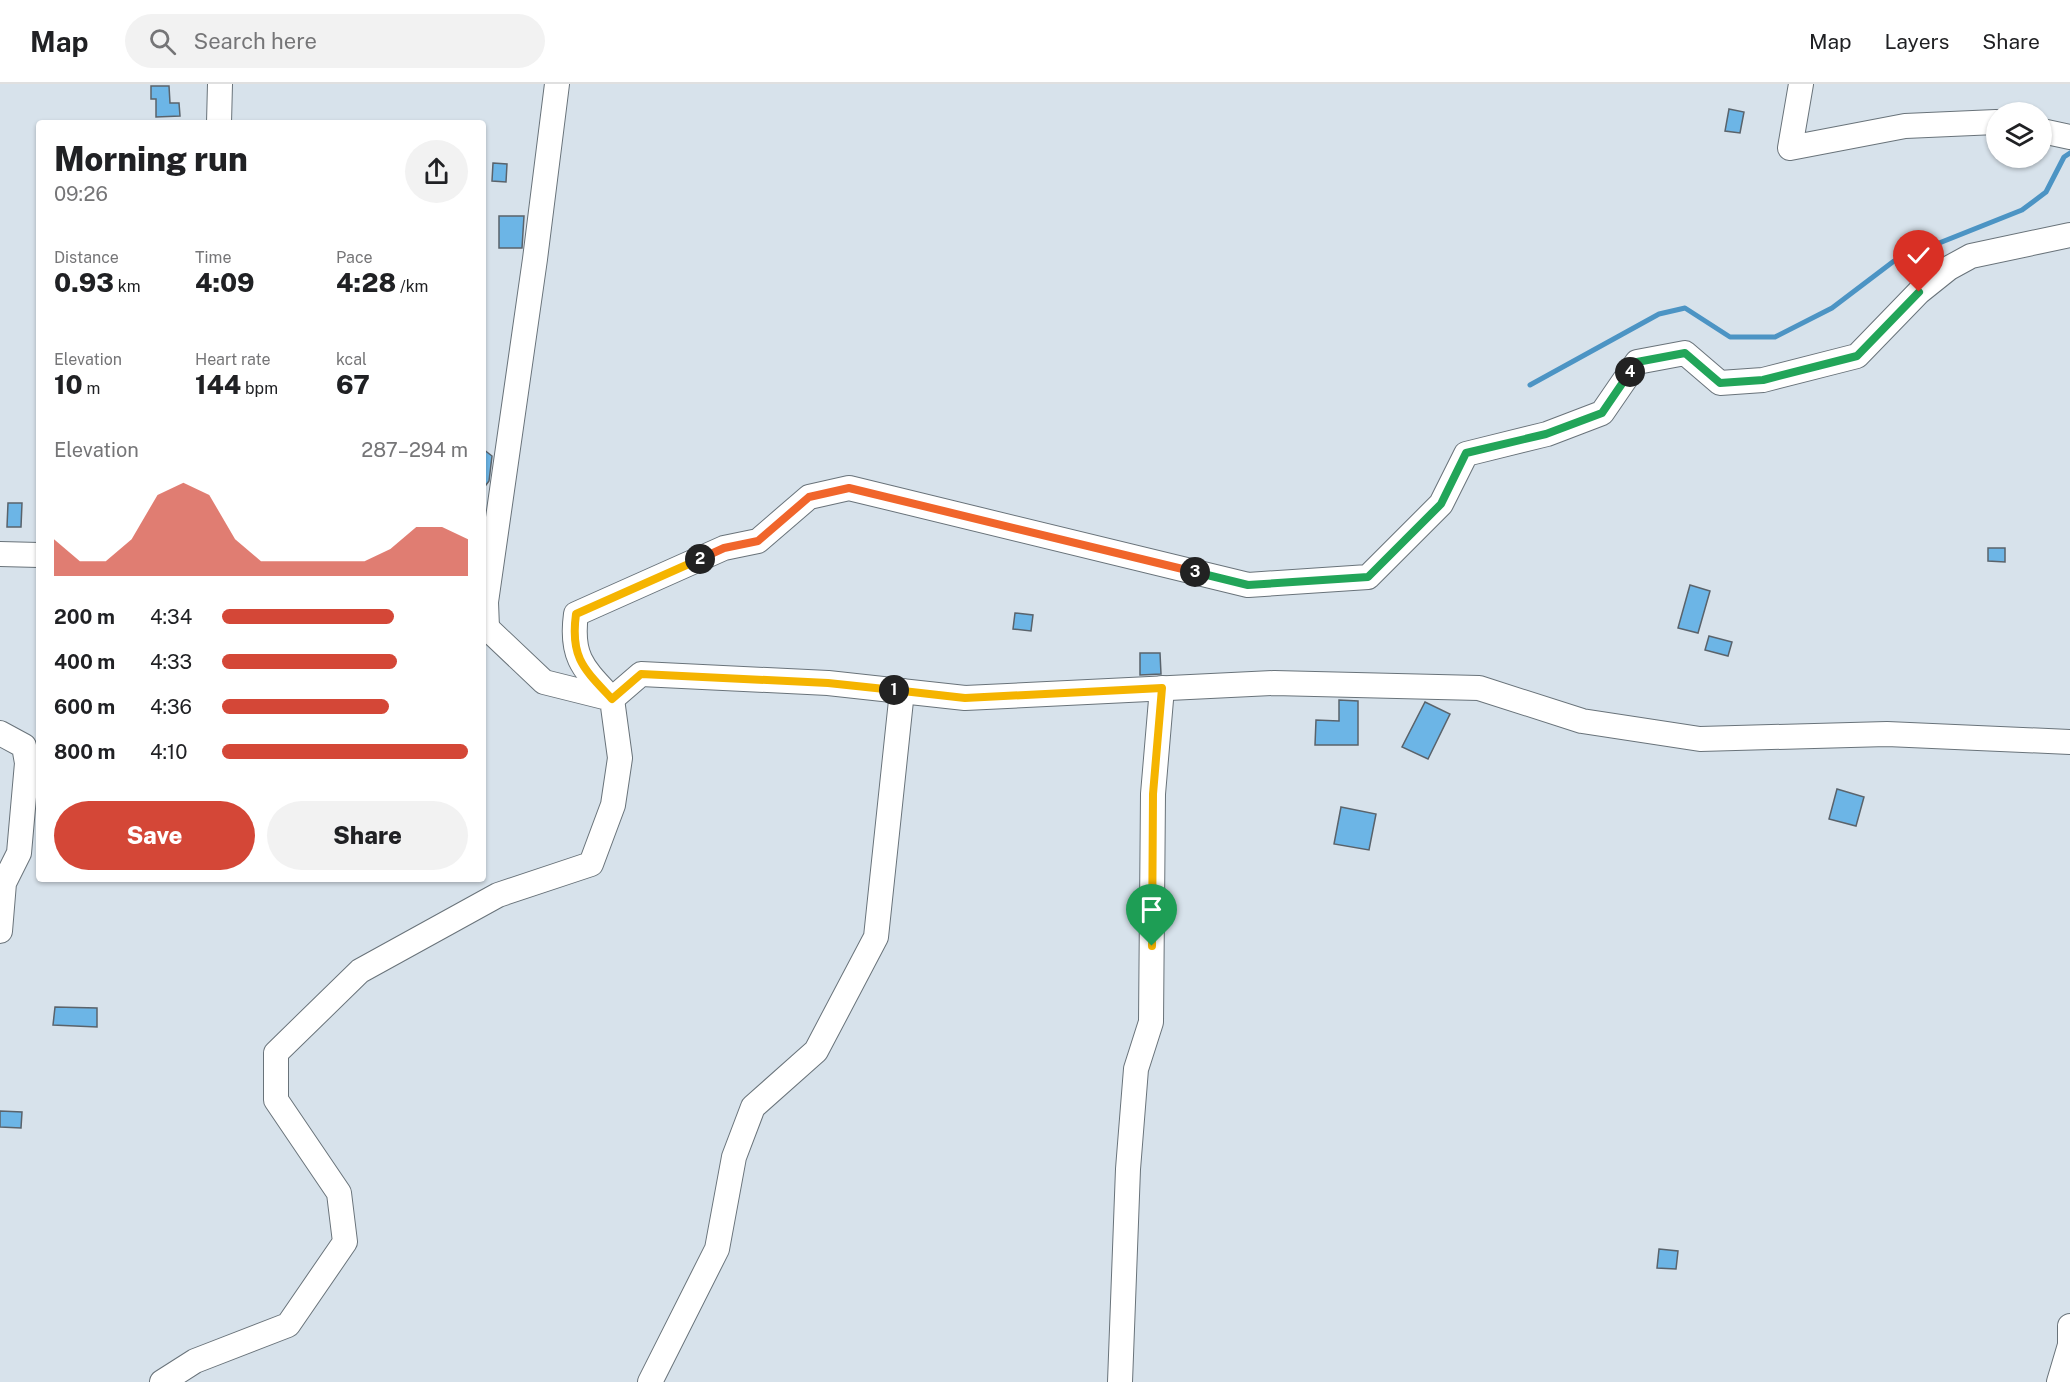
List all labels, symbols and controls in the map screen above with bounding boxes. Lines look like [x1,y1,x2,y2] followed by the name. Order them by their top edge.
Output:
[125,14,545,68] search box
[30,25,89,58] text: Map
[146,25,179,58] icon: search
[194,28,317,54] text: Search here
[1809,29,1852,54] text: Map
[1885,29,1949,54] text: Layers
[1982,29,2040,54] text: Share
[1986,102,2052,168] map controls
[1986,102,2052,168] button: layers
[54,140,248,178] text: Morning run
[405,140,468,203] button: share
[54,182,108,206] text: 09:26
[1893,230,1944,292] pin
[1902,239,1935,272] icon: check
[54,248,119,267] text: Distance
[195,248,231,267] text: Time
[336,248,373,267] text: Pace
[54,267,114,298] text: 0.93
[195,267,255,298] text: 4:09
[336,267,396,298] text: 4:28
[114,277,141,296] text: km
[396,277,428,296] text: /km
[54,350,122,369] text: Elevation
[195,350,271,369] text: Heart rate
[336,350,367,369] text: kcal
[1615,357,1645,387] pin: 4
[1625,362,1635,381] text: 4
[54,369,83,400] text: 10
[195,369,241,400] text: 144
[336,369,370,400] text: 67
[83,379,100,398] text: m
[241,379,278,398] text: bpm
[54,438,139,462] text: Elevation
[361,438,468,462] text: 287–294 m
[685,544,715,574] pin: 2
[695,549,705,568] text: 2
[1180,557,1210,587] pin: 3
[1190,562,1200,581] text: 3
[54,605,115,629] text: 200 m
[150,605,192,629] text: 4:34
[54,650,115,674] text: 400 m
[150,650,192,674] text: 4:33
[879,675,909,705] pin: 1
[891,680,897,699] text: 1
[54,695,115,719] text: 600 m
[150,695,192,719] text: 4:36
[54,740,116,764] text: 800 m
[150,740,187,764] text: 4:10
[54,801,255,870] button: Save
[267,801,468,870] button: Share
[1126,884,1177,946] pin
[1135,893,1168,926] icon: arrive

